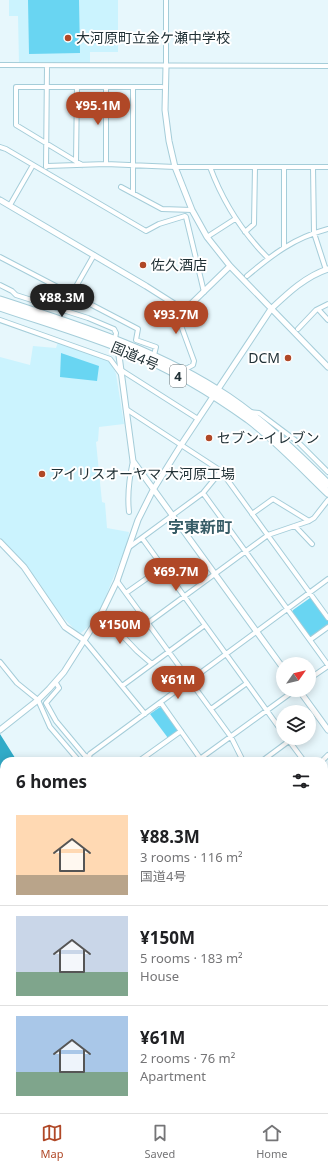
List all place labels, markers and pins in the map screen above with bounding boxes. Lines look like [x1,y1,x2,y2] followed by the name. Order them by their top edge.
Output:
[76,28,230,47] place label: 大河原町立金ケ瀬中学校
[63,33,73,43] marker: 大河原町立金ケ瀬中学校
[65,92,131,126] pin: ¥95.1M
[151,255,207,274] place label: 佐久酒店
[138,260,148,270] marker: 佐久酒店
[29,284,95,318] pin: ¥88.3M
[143,301,209,335] pin: ¥93.7M
[248,348,280,367] place label: DCM
[283,353,293,363] marker: DCM
[217,428,320,447] place label: セブン-イレブン
[204,433,214,443] marker: セブン-イレブン
[50,464,235,483] place label: アイリスオーヤマ 大河原工場
[37,469,47,479] marker: アイリスオーヤマ 大河原工場
[143,558,209,592] pin: ¥69.7M
[92,611,148,645] pin: ¥150M
[154,666,202,700] pin: ¥61M

